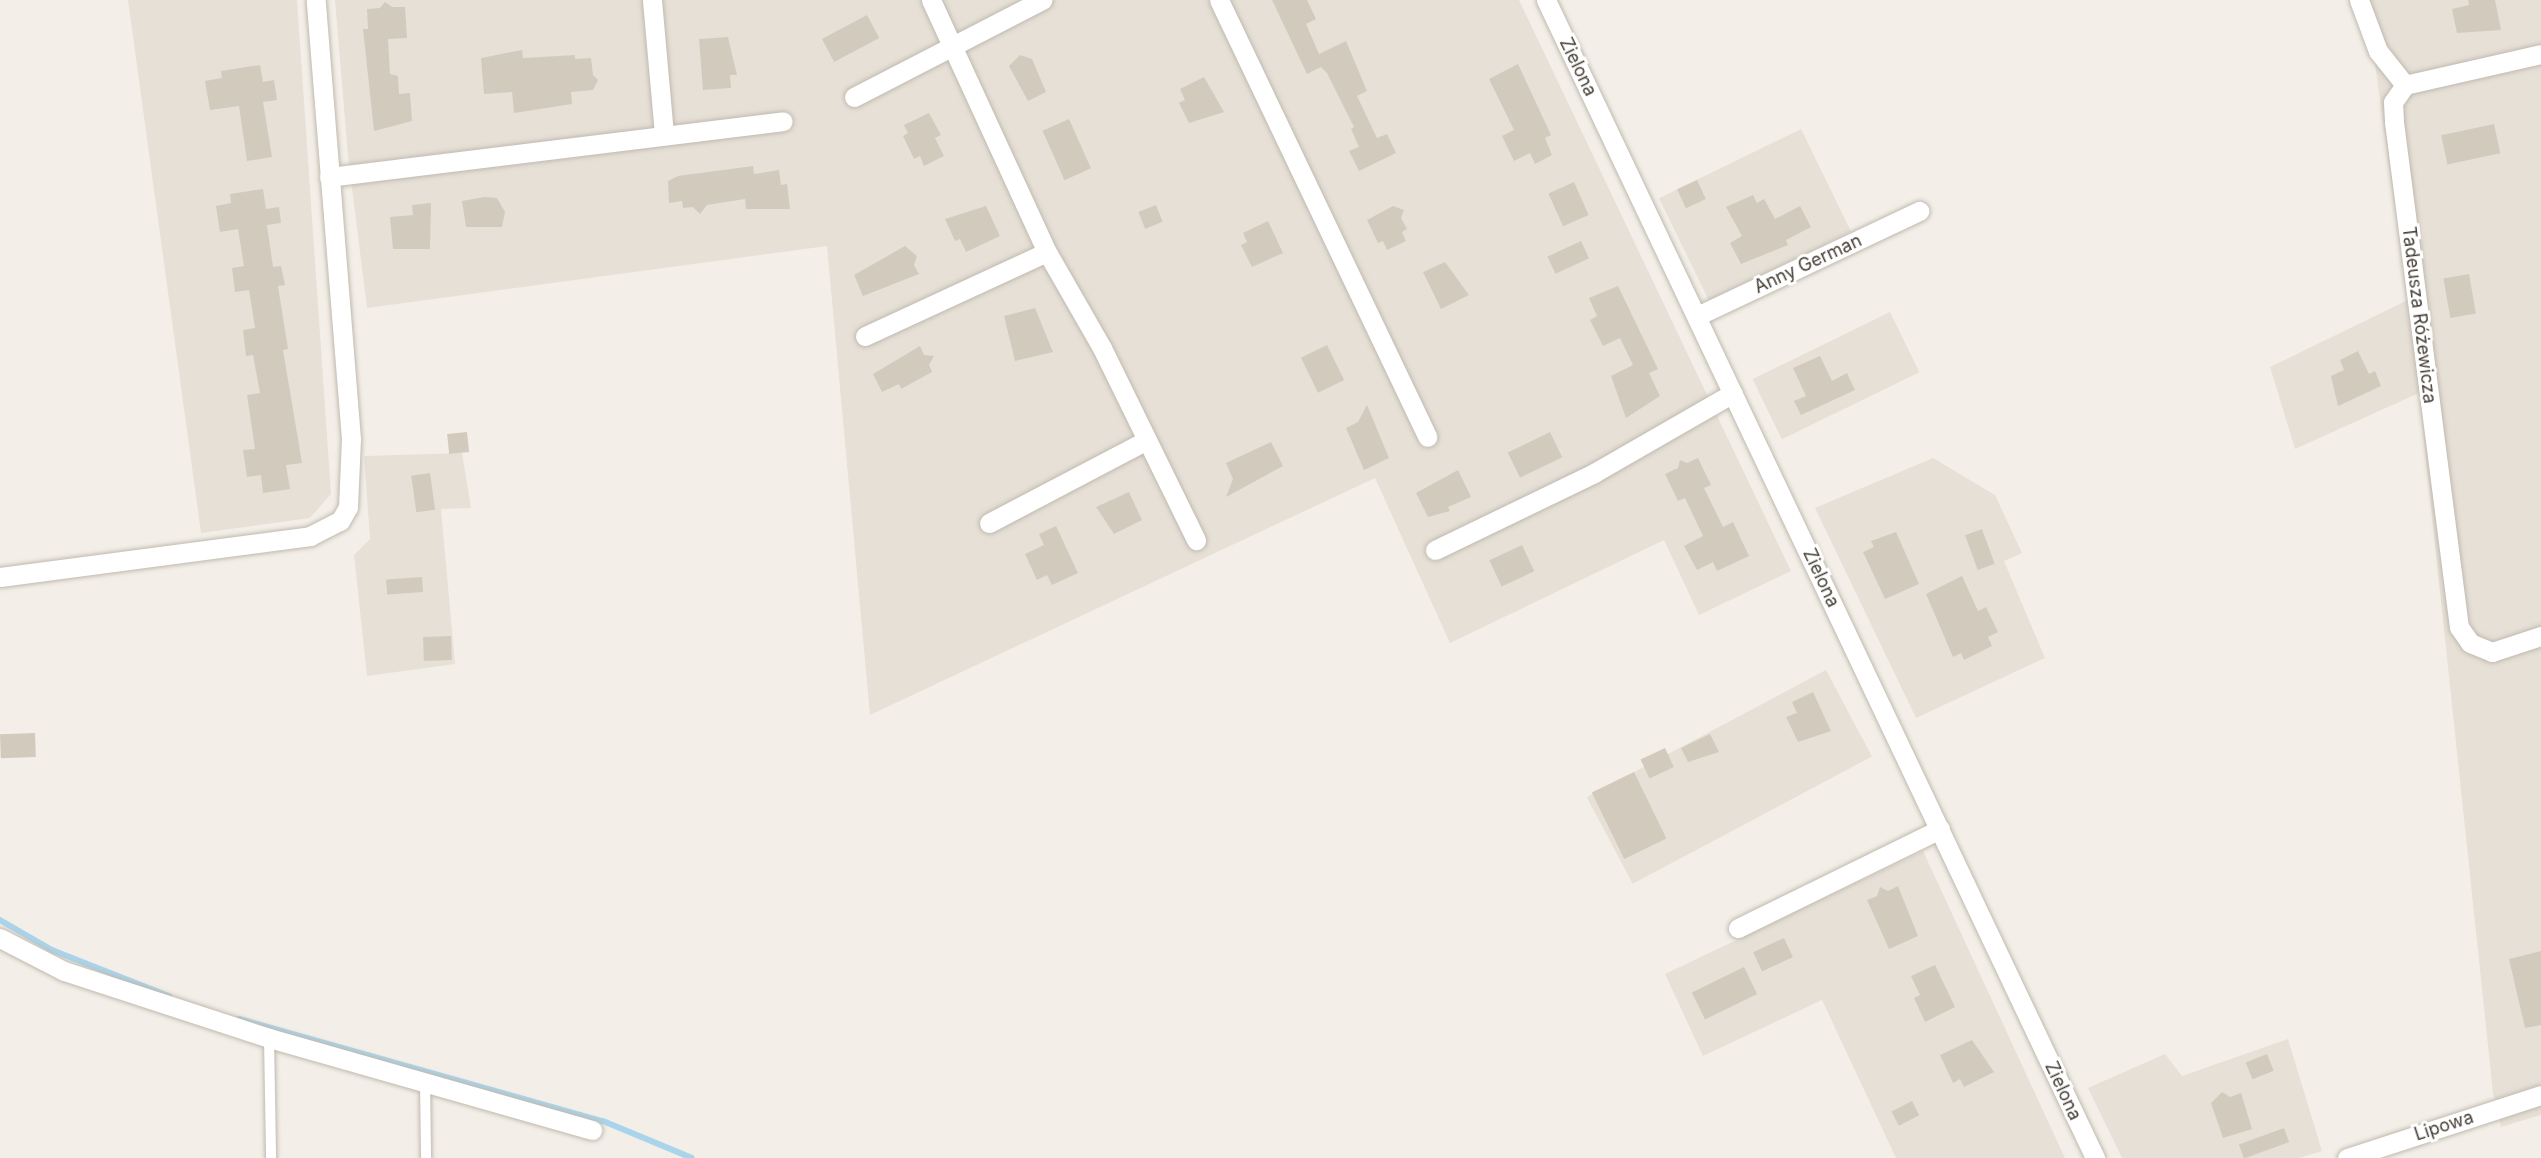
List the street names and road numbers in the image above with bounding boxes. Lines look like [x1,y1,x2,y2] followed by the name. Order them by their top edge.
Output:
[1555,34,1601,100] street label: Zielona
[2397,225,2441,405] street label: Tadeusza Różewicza
[1751,230,1865,298] street label: Anny German
[1798,545,1844,611] street label: Zielona
[2040,1058,2086,1124] street label: Zielona
[2412,1106,2476,1146] street label: Lipowa

